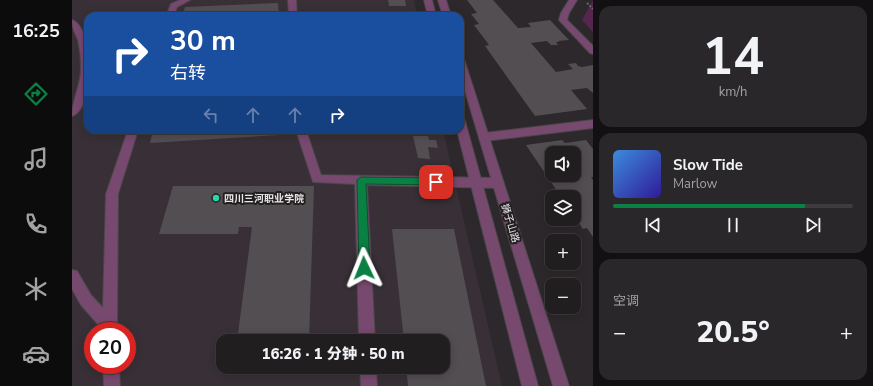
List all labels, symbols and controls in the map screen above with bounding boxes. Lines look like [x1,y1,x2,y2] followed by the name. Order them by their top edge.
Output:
[12,19,60,43] text: 16:25
[702,21,764,92] text: 14
[170,22,236,60] text: 30 m
[104,28,156,80] icon: right
[170,61,206,85] text: 右转
[22,80,50,108] icon: directions
[719,83,747,101] text: km/h
[200,104,222,126] icon: left
[242,104,264,126] icon: ahead
[284,104,306,126] icon: ahead
[326,104,348,126] icon: right
[22,145,50,173] icon: music
[545,146,581,314] map controls
[545,146,581,182] button: sound
[673,155,743,175] text: Slow Tide
[419,165,453,199] pin
[425,171,447,193] icon: arrive
[673,175,718,193] text: Marlow
[545,190,581,226] button: layers
[224,192,304,206] place label: 四川三河职业学院
[211,193,221,203] marker: 四川三河职业学院
[498,202,523,244] street label: 狮子山路
[22,210,50,238] icon: phone
[642,214,664,236] icon: previous
[722,214,744,236] icon: pause
[802,214,824,236] icon: next
[545,234,581,270] button: +
[343,247,385,289] position arrow
[22,275,50,303] icon: climate
[545,278,581,314] button: −
[613,292,639,310] text: 空调
[696,312,770,353] text: 20.5°
[613,318,626,348] text: −
[840,318,853,348] text: +
[84,322,136,374] speed limit sign: 20
[22,340,50,368] icon: car
[261,344,405,364] text: 16:26 · 1 分钟 · 50 m

